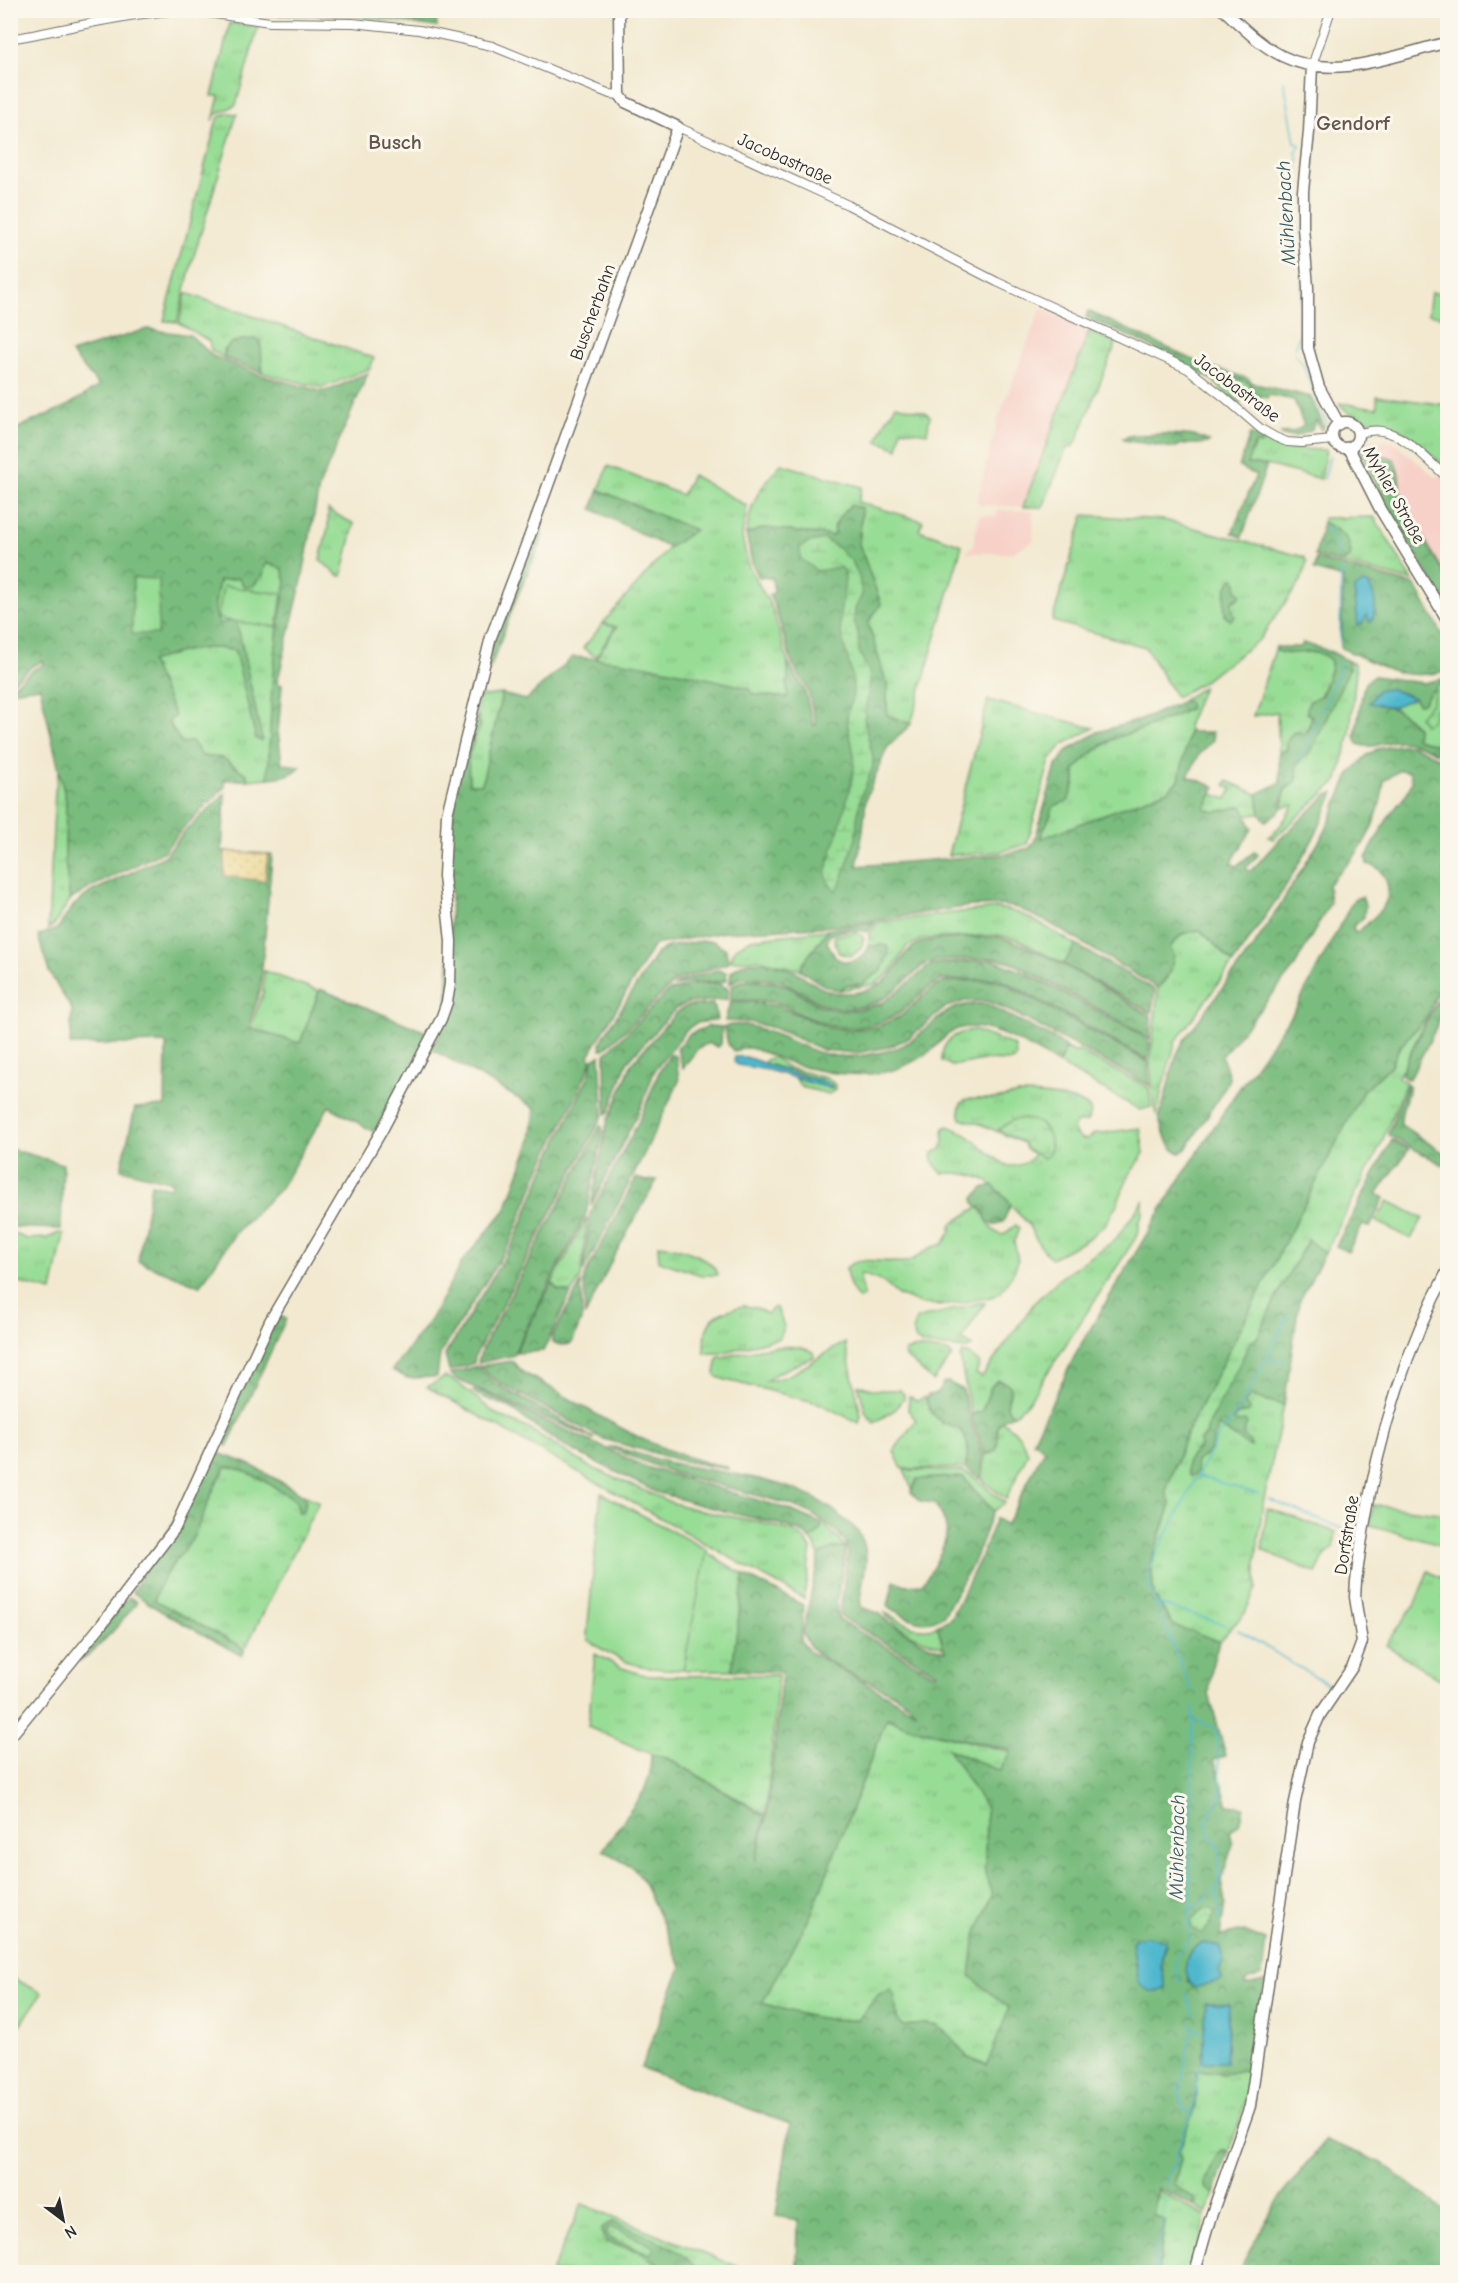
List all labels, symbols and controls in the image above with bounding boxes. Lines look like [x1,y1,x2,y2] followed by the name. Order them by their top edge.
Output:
[1316,111,1391,135] district label: Gendorf
[734,129,836,189] street label: Jacobastraße
[368,130,422,154] district label: Busch
[1272,160,1300,267] water label: Mühlenbach
[566,261,620,363] street label: Buscherbahn
[1190,349,1284,427] street label: Jacobastraße
[1359,442,1429,548] street label: Myhler Straße
[1330,1494,1364,1576] street label: Dorfstraße
[1165,1794,1189,1901] water label: Mühlenbach
[33,2190,93,2250] north arrow
[61,2221,80,2242] text: N

